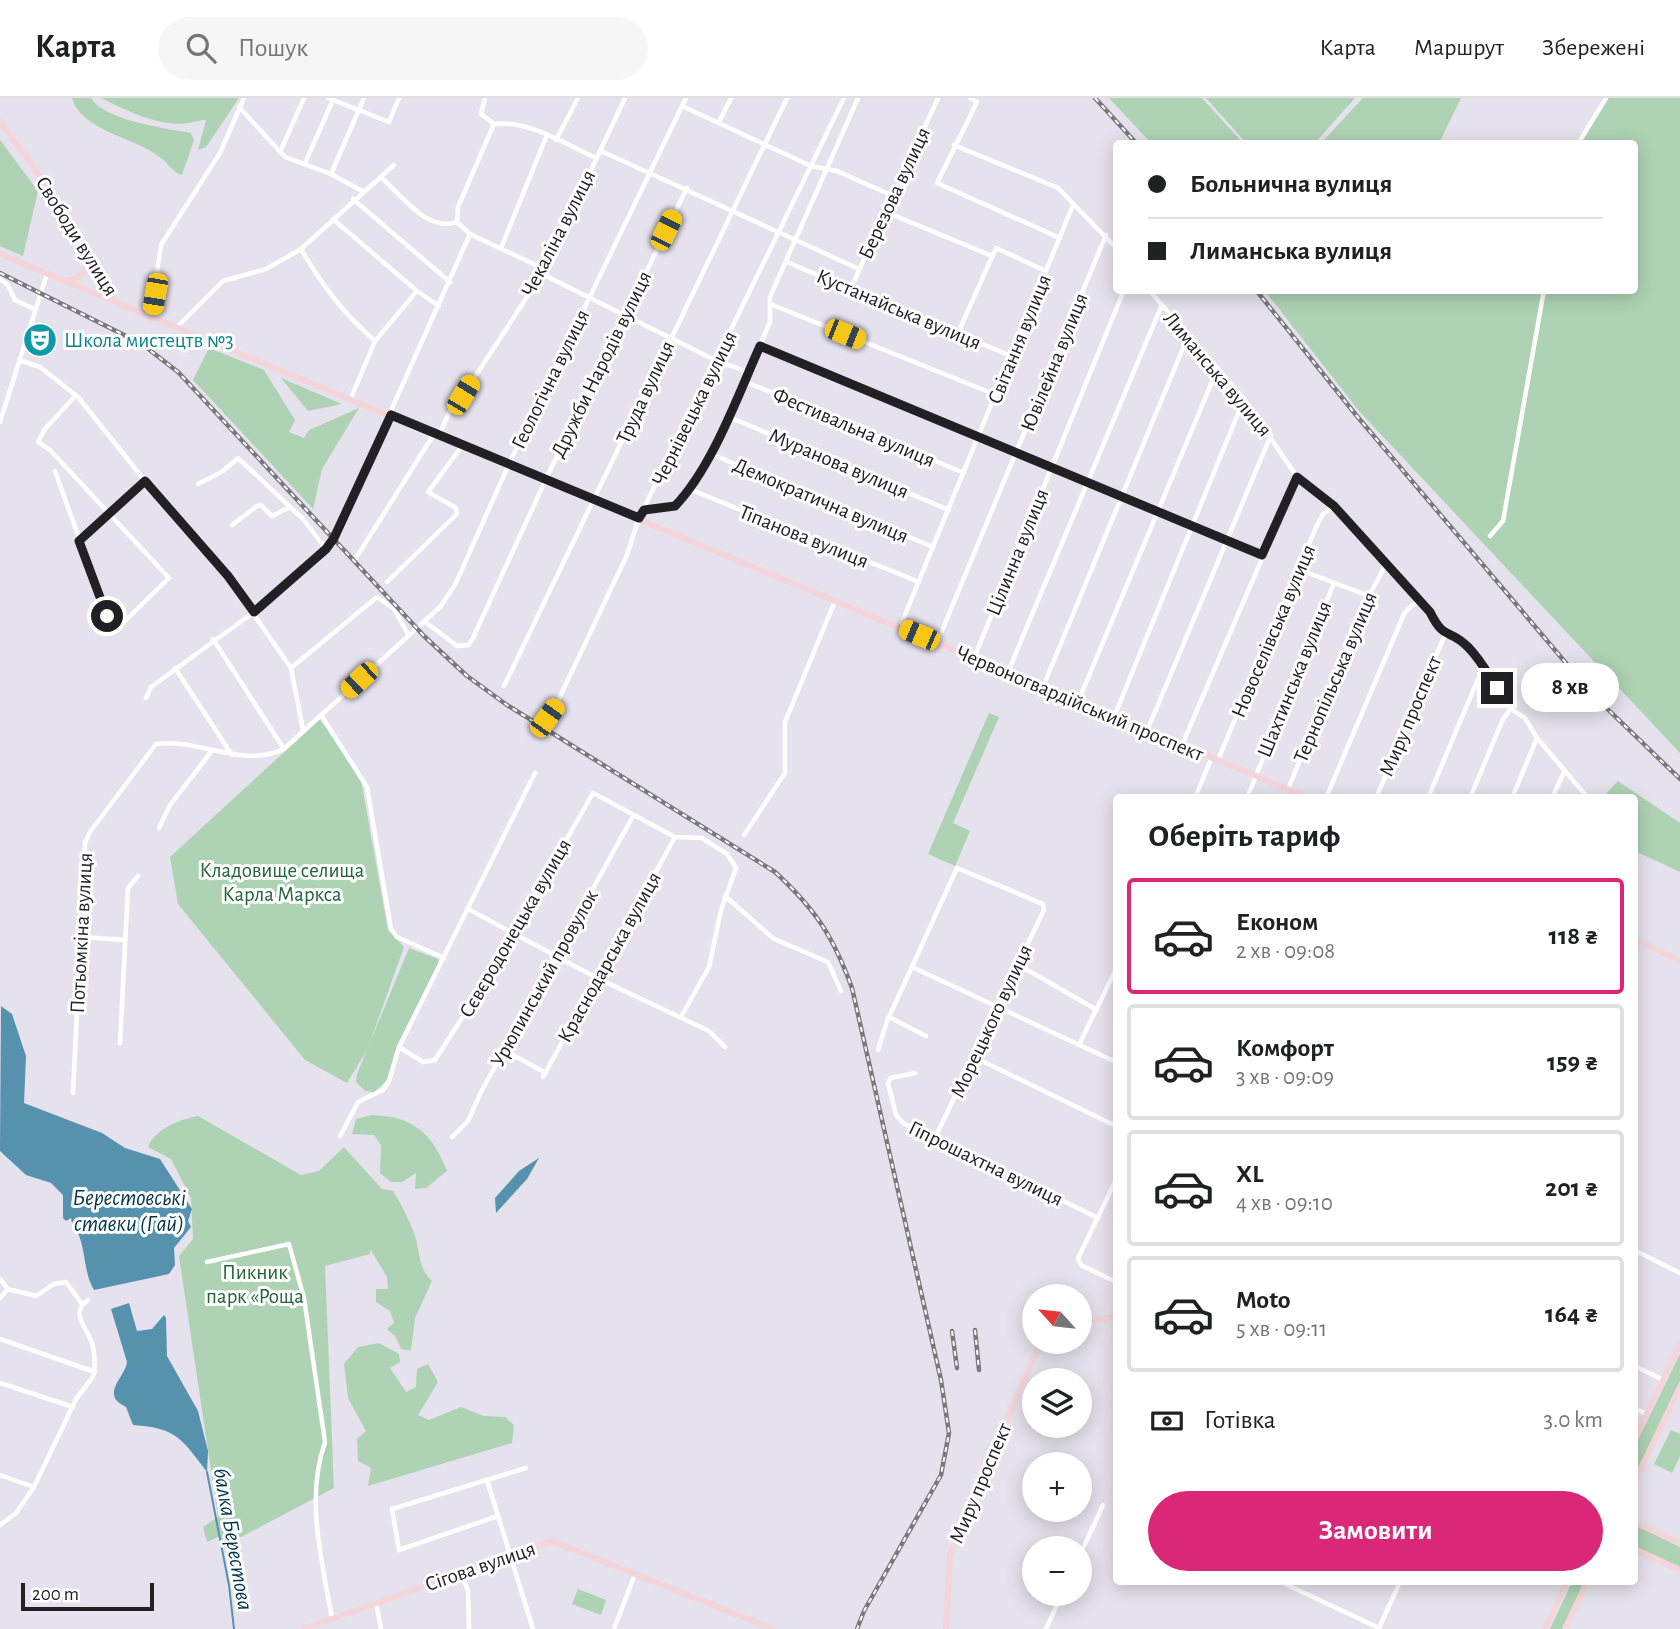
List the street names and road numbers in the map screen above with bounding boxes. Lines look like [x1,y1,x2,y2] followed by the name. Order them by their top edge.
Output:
[855,124,934,262] street label: Березова вулиця
[518,167,599,300] street label: Чекаліна вулиця
[32,173,122,300] street label: Свободи вулиця
[813,265,984,354] street label: Кустанайська вулиця
[547,268,656,461] street label: Дружби Народів вулиця
[984,271,1055,407] street label: Світання вулиця
[1017,290,1092,434] street label: Ювілейна вулиця
[508,306,593,452] street label: Геологічна вулиця
[1160,308,1276,441] street label: Лиманська вулиця
[648,328,741,489] street label: Чернівецька вулиця
[613,338,678,447] street label: Труда вулиця
[770,384,938,471] street label: Фестивальна вулиця
[766,425,912,502] street label: Муранова вулиця
[730,454,911,547] street label: Демократична вулиця
[982,486,1052,619] street label: Цілинна вулиця
[736,501,871,572] street label: Тіпанова вулиця
[1228,542,1319,721] street label: Новоселівська вулиця
[1290,589,1381,766] street label: Тернопільська вулиця
[1254,598,1335,760] street label: Шахтинська вулиця
[953,642,1207,765] street label: Червоногвардійський проспект
[1376,652,1445,780] street label: Миру проспект
[456,835,575,1021] street label: Сєвєродонецька вулиця
[67,852,96,1014] street label: Потьомкіна вулиця
[554,868,665,1046] street label: Краснодарська вулиця
[487,886,602,1071] street label: Урюпинський провулок
[947,941,1036,1101] street label: Морецького вулиця
[905,1117,1066,1210] street label: Гіпрошахтна вулиця
[946,1419,1015,1547] street label: Миру проспект
[422,1538,538,1595] street label: Сігова вулиця

